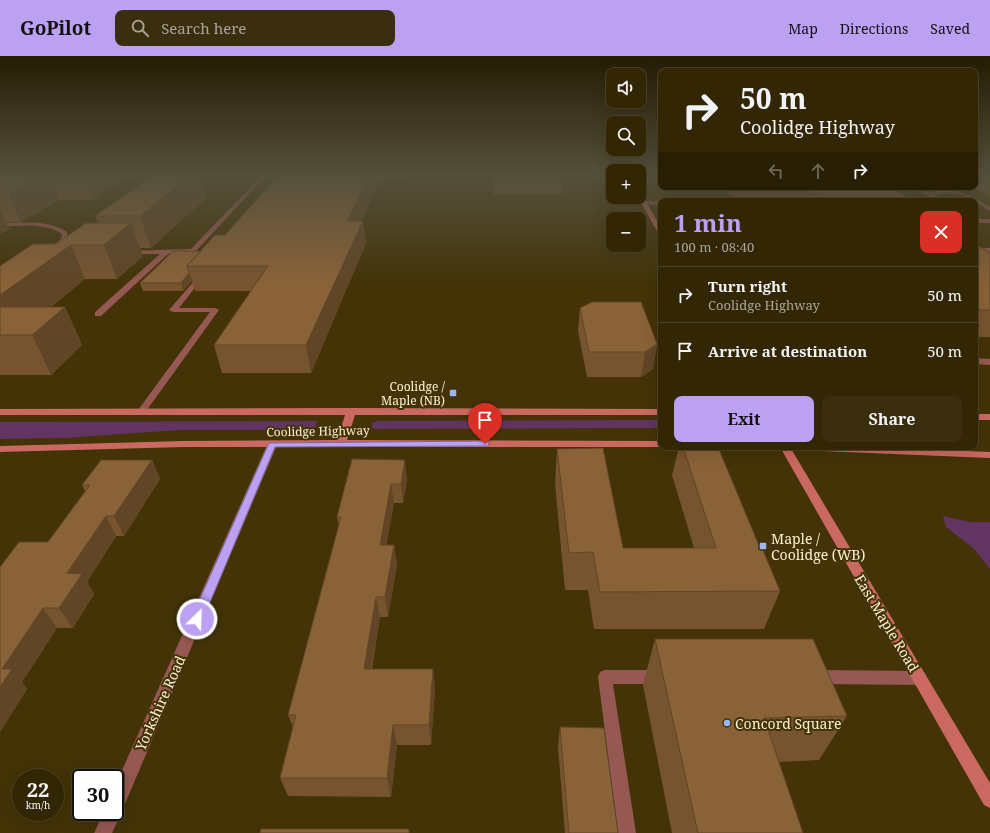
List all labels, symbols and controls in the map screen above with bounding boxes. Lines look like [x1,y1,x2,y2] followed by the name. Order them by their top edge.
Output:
[115,10,395,46] search box
[20,15,91,41] text: GoPilot
[129,17,151,39] icon: search
[161,18,246,38] text: Search here
[788,19,818,38] text: Map
[840,19,908,38] text: Directions
[930,19,970,38] text: Saved
[606,68,646,252] map controls
[606,68,646,108] button: sound
[740,79,807,117] text: 50 m
[674,84,726,136] icon: right
[740,115,895,139] text: Coolidge Highway
[606,116,646,156] button: search
[765,160,787,182] icon: left
[807,160,829,182] icon: ahead
[849,160,871,182] icon: right
[606,164,646,204] button: +
[674,206,742,239] text: 1 min
[920,211,962,253] button: close
[606,212,646,252] button: −
[674,238,754,256] text: 100 m · 08:40
[708,276,787,296] text: Turn right
[674,284,696,306] icon: right
[927,285,962,305] text: 50 m
[708,296,820,314] text: Coolidge Highway
[674,340,696,362] icon: arrive
[708,341,867,361] text: Arrive at destination
[927,341,962,361] text: 50 m
[381,378,446,409] place label: Coolidge / Maple (NB)
[448,388,458,398] marker: Coolidge / Maple (NB)
[674,396,814,442] button: Exit
[822,396,962,442] button: Share
[468,403,502,444] pin
[474,409,496,431] icon: arrive
[266,422,370,440] street label: Coolidge Highway
[771,529,865,564] place label: Maple / Coolidge (WB)
[758,541,768,551] marker: Maple / Coolidge (WB)
[850,571,924,676] street label: East Maple Road
[176,598,218,640] position arrow
[130,652,190,754] street label: Yorkshire Road
[735,714,842,733] place label: Concord Square
[722,718,732,728] marker: Concord Square
[72,769,124,821] speed limit sign: 30
[27,776,49,803] text: 22
[26,798,50,812] text: km/h

